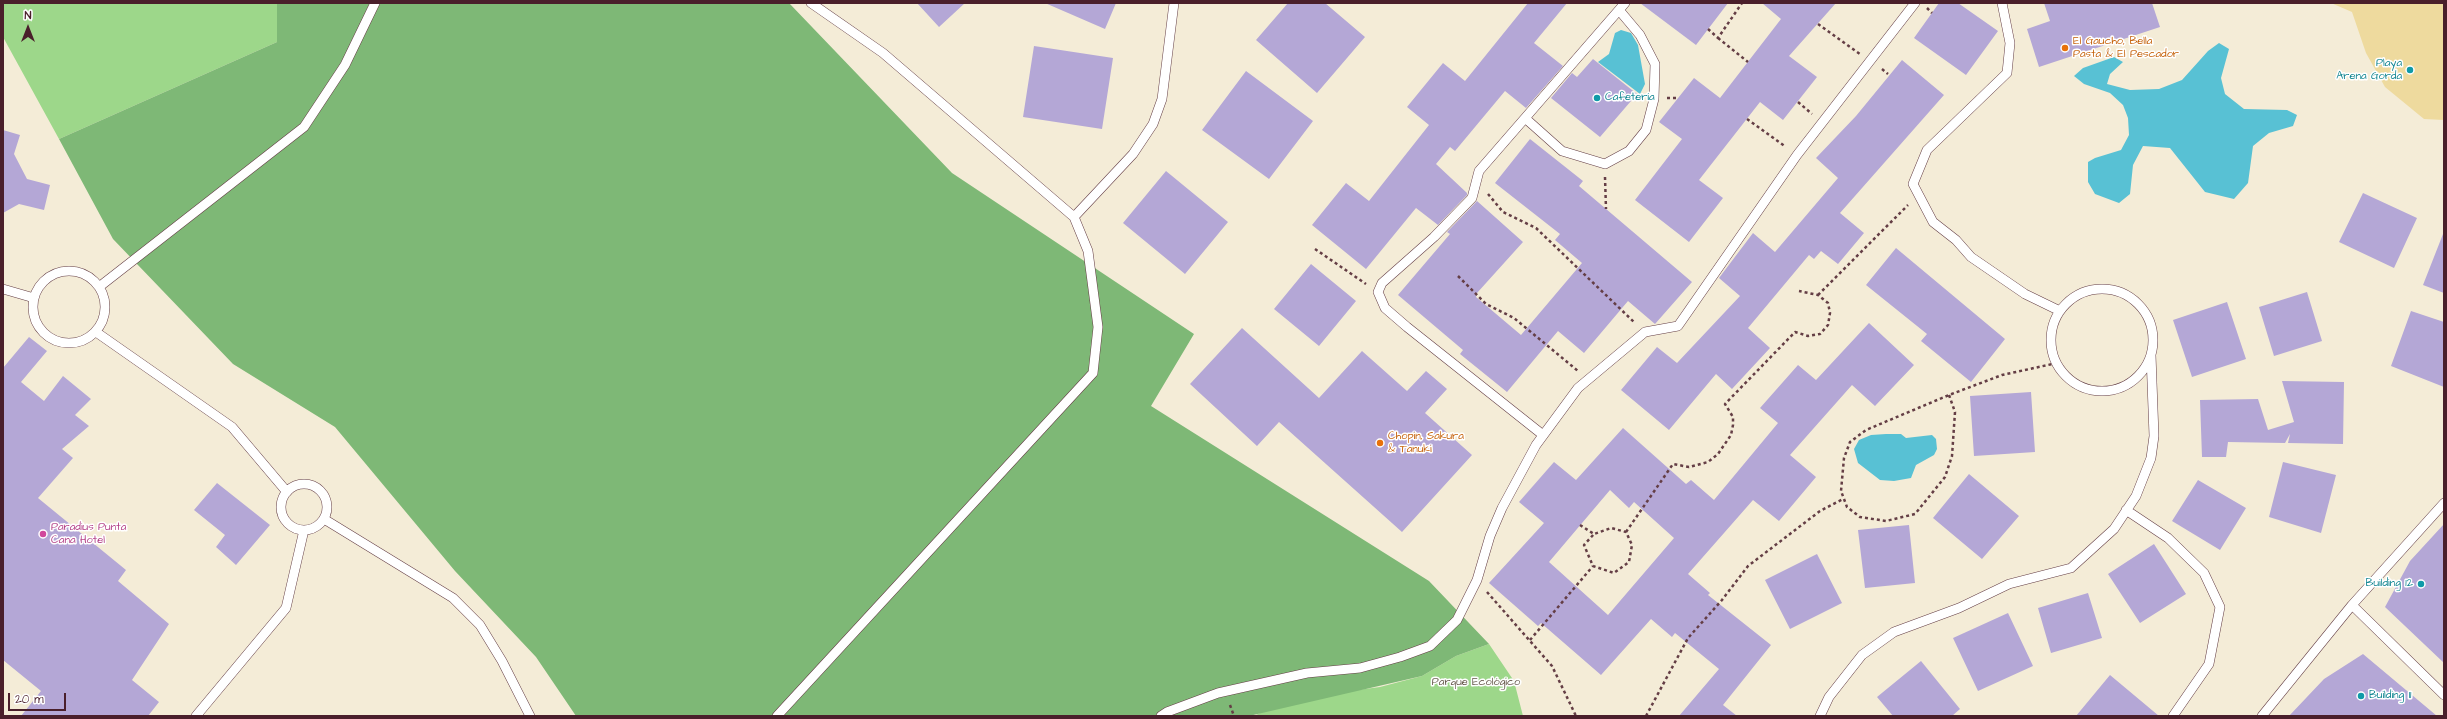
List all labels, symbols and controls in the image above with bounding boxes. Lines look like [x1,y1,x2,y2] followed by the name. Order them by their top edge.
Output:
[8,8,48,48] north arrow
[25,8,31,23] text: N
[2073,35,2179,61] place label: El Gaucho, Bella Pasta & El Pescador
[2060,43,2070,53] marker: El Gaucho, Bella Pasta & El Pescador
[2336,57,2402,83] place label: Playa Arena Gorda
[2405,65,2415,75] marker: Playa Arena Gorda
[1605,91,1655,105] place label: Cafetería
[1592,93,1602,103] marker: Cafetería
[1388,430,1464,456] place label: Chopin, Sakura & Tanuki
[1375,438,1385,448] marker: Chopin, Sakura & Tanuki
[51,521,126,547] place label: Paradius Punta Cana Hotel
[38,529,48,539] marker: Paradius Punta Cana Hotel
[2366,577,2413,591] place label: Building 12
[2416,579,2426,589] marker: Building 12
[1432,676,1520,690] park label: Parque Ecológico
[10,685,68,711] scale bar
[2369,689,2411,703] place label: Building 11
[15,691,44,708] text: 20 m
[2356,691,2366,701] marker: Building 11

